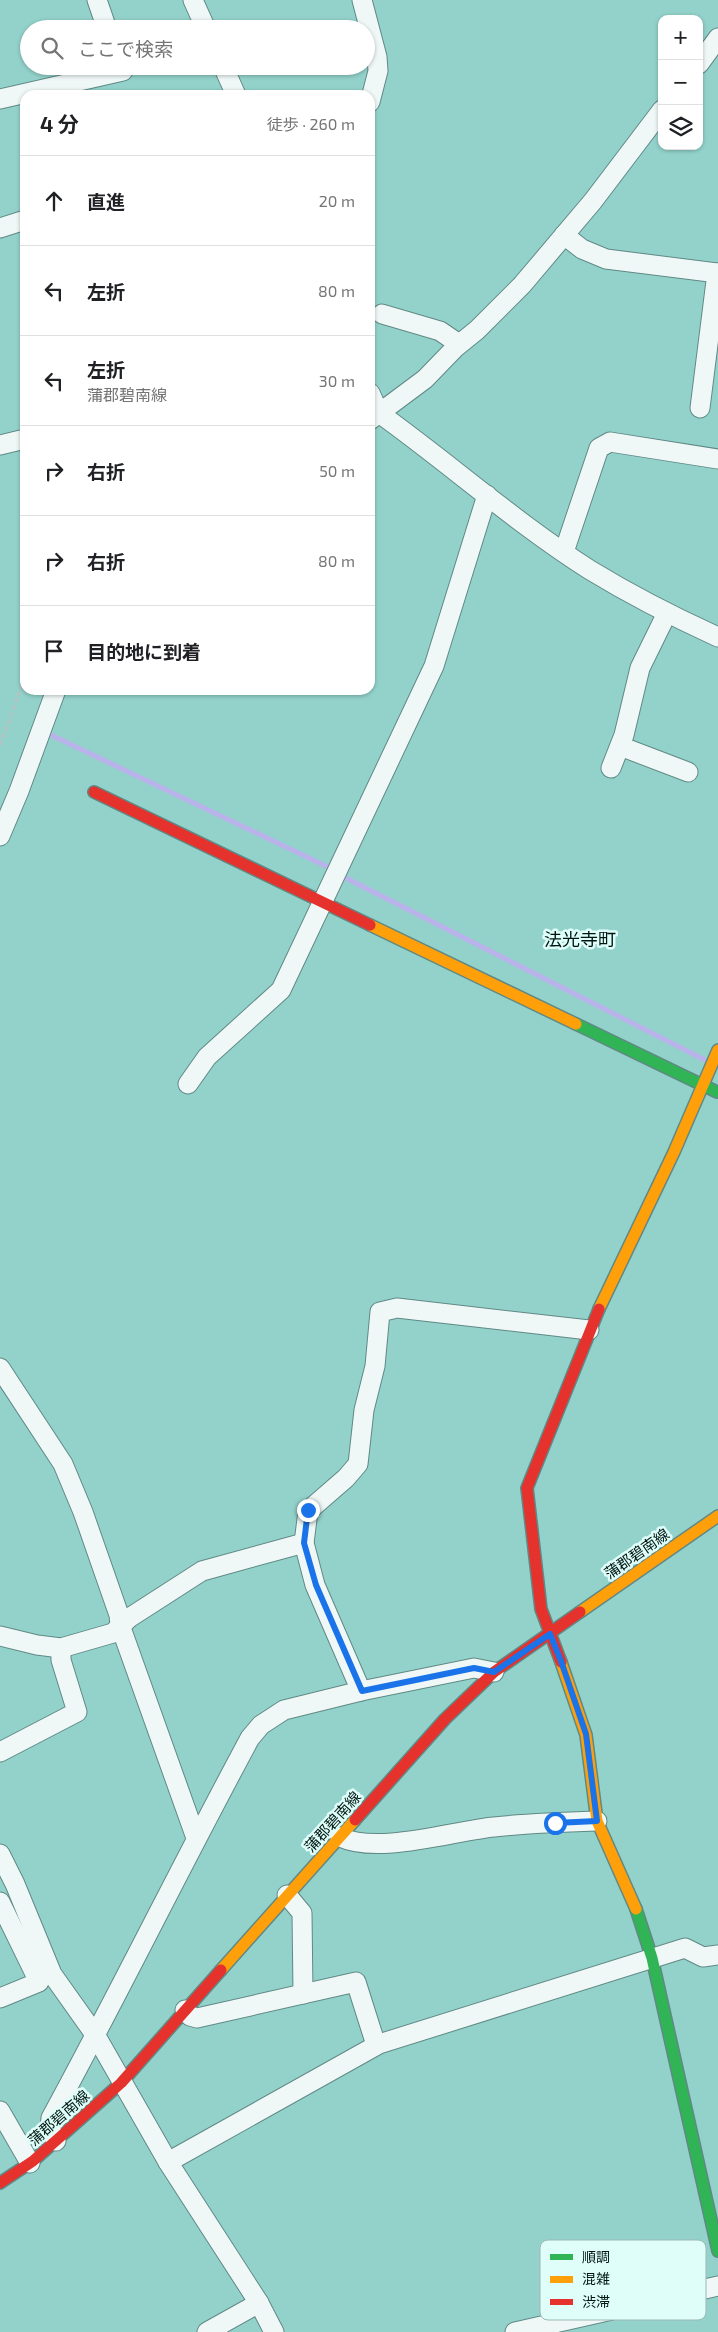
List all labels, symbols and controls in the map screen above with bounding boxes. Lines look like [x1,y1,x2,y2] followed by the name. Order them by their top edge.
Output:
[658,15,703,150] map controls
[658,15,703,60] button: +
[20,20,375,75] search box
[38,34,66,62] icon: search
[78,37,173,60] text: ここで検索
[658,60,703,105] button: −
[658,105,703,150] button: layers
[40,111,79,136] text: 4 分
[267,114,355,133] text: 徒歩 · 260 m
[40,187,68,215] icon: ahead
[87,190,125,213] text: 直進
[319,191,355,210] text: 20 m
[40,277,68,305] icon: left
[87,280,125,303] text: 左折
[318,281,355,300] text: 80 m
[87,358,125,381] text: 左折
[40,367,68,395] icon: left
[319,371,355,390] text: 30 m
[87,385,167,404] text: 蒲郡碧南線
[40,457,68,485] icon: right
[87,460,125,483] text: 右折
[319,461,355,480] text: 50 m
[40,547,68,575] icon: right
[87,550,125,573] text: 右折
[318,551,355,570] text: 80 m
[40,637,68,665] icon: arrive
[87,640,201,663] text: 目的地に到着
[544,928,616,950] district label: 法光寺町
[297,1499,320,1522] route end
[601,1524,672,1582] street label: 蒲郡碧南線
[300,1787,364,1855] street label: 蒲郡碧南線
[544,1812,567,1835] route start
[24,2086,93,2149] street label: 蒲郡碧南線
[540,2240,706,2320] legend
[582,2248,610,2265] text: 順調
[582,2270,610,2287] text: 混雑
[582,2293,610,2310] text: 渋滞

